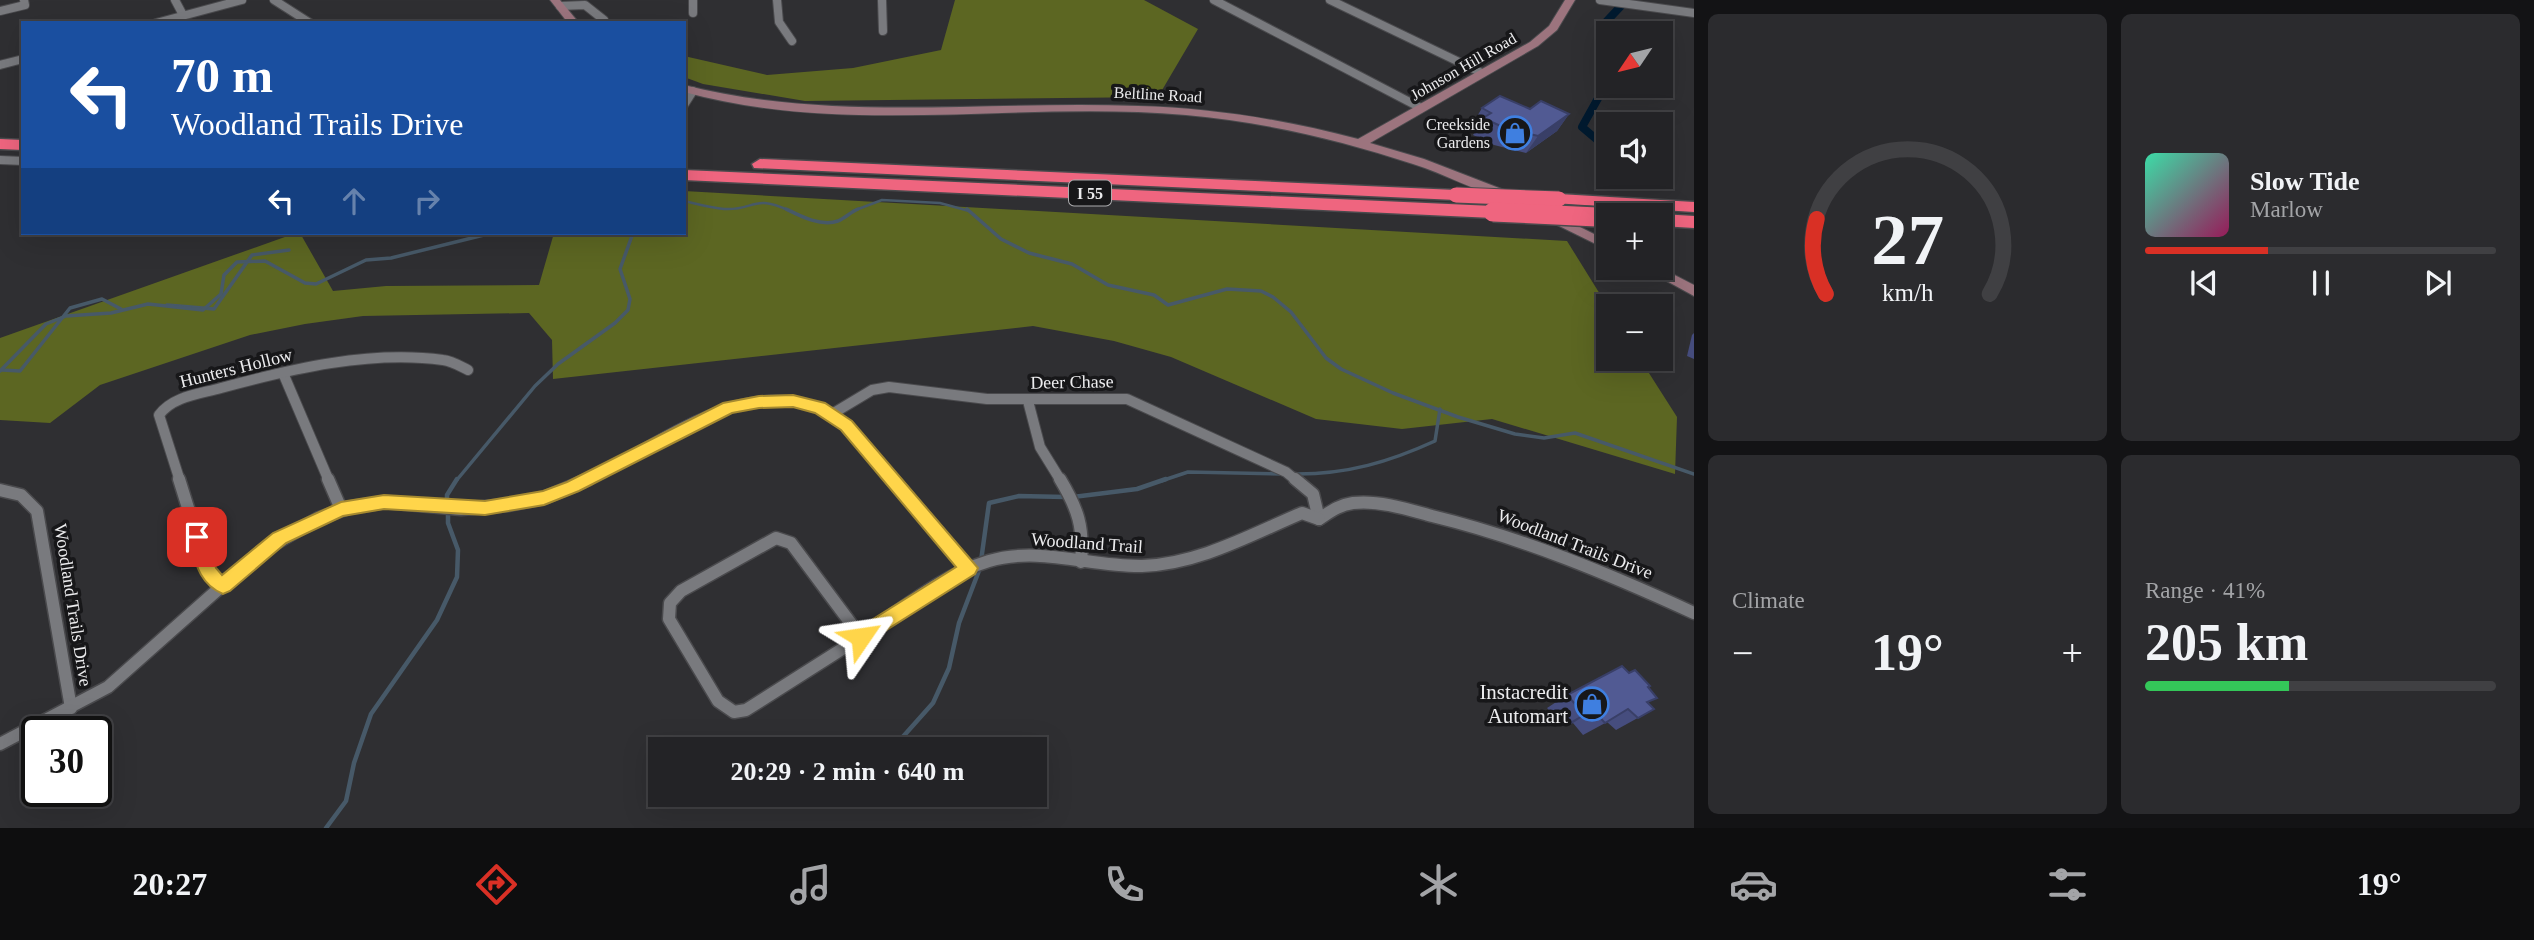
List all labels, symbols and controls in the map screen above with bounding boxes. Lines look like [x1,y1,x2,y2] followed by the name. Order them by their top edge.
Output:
[1596,21,1673,98] north arrow
[1596,21,1673,371] map controls
[1407,29,1519,104] street label: Johnson Hill Road
[171,48,273,103] text: 70 m
[56,49,147,140] icon: left
[1113,84,1203,105] street label: Beltline Road
[171,106,464,142] text: Woodland Trails Drive
[1596,112,1673,189] button: sound
[1496,114,1534,152] shop icon: Creekside Gardens
[1426,116,1490,151] place label: Creekside Gardens
[2250,167,2360,196] text: Slow Tide
[1069,181,1111,206] road number: I 55
[262,182,300,220] icon: left
[335,182,373,220] icon: ahead
[408,182,446,220] icon: right
[2250,197,2323,222] text: Marlow
[1871,199,1944,280] text: 27
[1596,203,1673,280] button: +
[2185,264,2223,302] icon: previous
[2302,264,2340,302] icon: pause
[2419,264,2457,302] icon: next
[1882,279,1934,306] text: km/h
[1596,294,1673,371] button: −
[178,344,294,392] street label: Hunters Hollow
[1030,371,1114,393] street label: Deer Chase
[1495,505,1655,583] street label: Woodland Trails Drive
[167,507,227,567] pin
[178,518,216,556] icon: arrive
[50,522,96,688] street label: Woodland Trails Drive
[1030,529,1144,557] street label: Woodland Trail
[2145,578,2265,603] text: Range · 41%
[1732,588,1805,613] text: Climate
[824,600,898,674] position arrow
[2145,614,2308,671] text: 205 km
[1871,624,1944,681] text: 19°
[1732,632,1753,674] text: −
[2062,632,2083,674] text: +
[1479,680,1568,728] place label: Instacredit Automart
[1573,685,1611,723] shop icon: Instacredit Automart
[21,716,112,807] speed limit sign: 30
[731,757,965,786] text: 20:29 · 2 min · 640 m
[472,860,521,909] icon: directions
[786,860,835,909] icon: music
[1100,860,1149,909] icon: phone
[1414,860,1463,909] icon: climate
[1729,860,1778,909] icon: car
[2043,860,2092,909] icon: filters
[133,866,207,902] text: 20:27
[2357,866,2401,902] text: 19°

